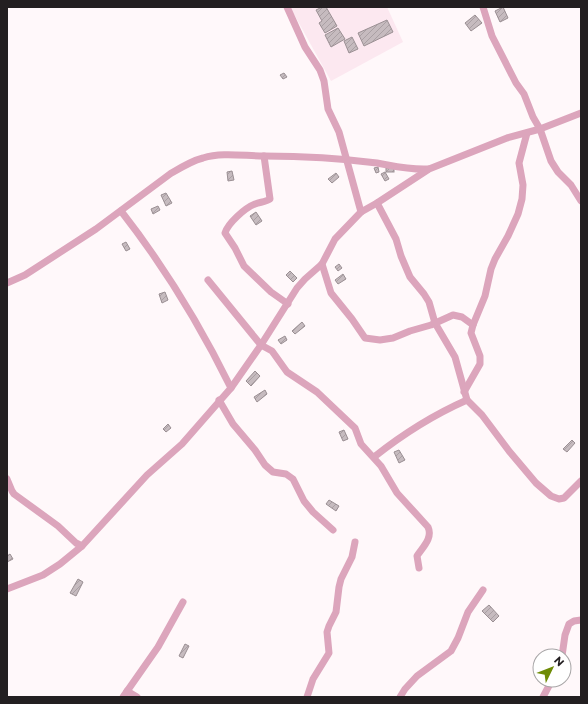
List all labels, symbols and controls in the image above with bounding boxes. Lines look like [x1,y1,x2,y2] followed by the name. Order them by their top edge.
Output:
[532,648,572,688] north arrow
[551,653,567,669] text: N

